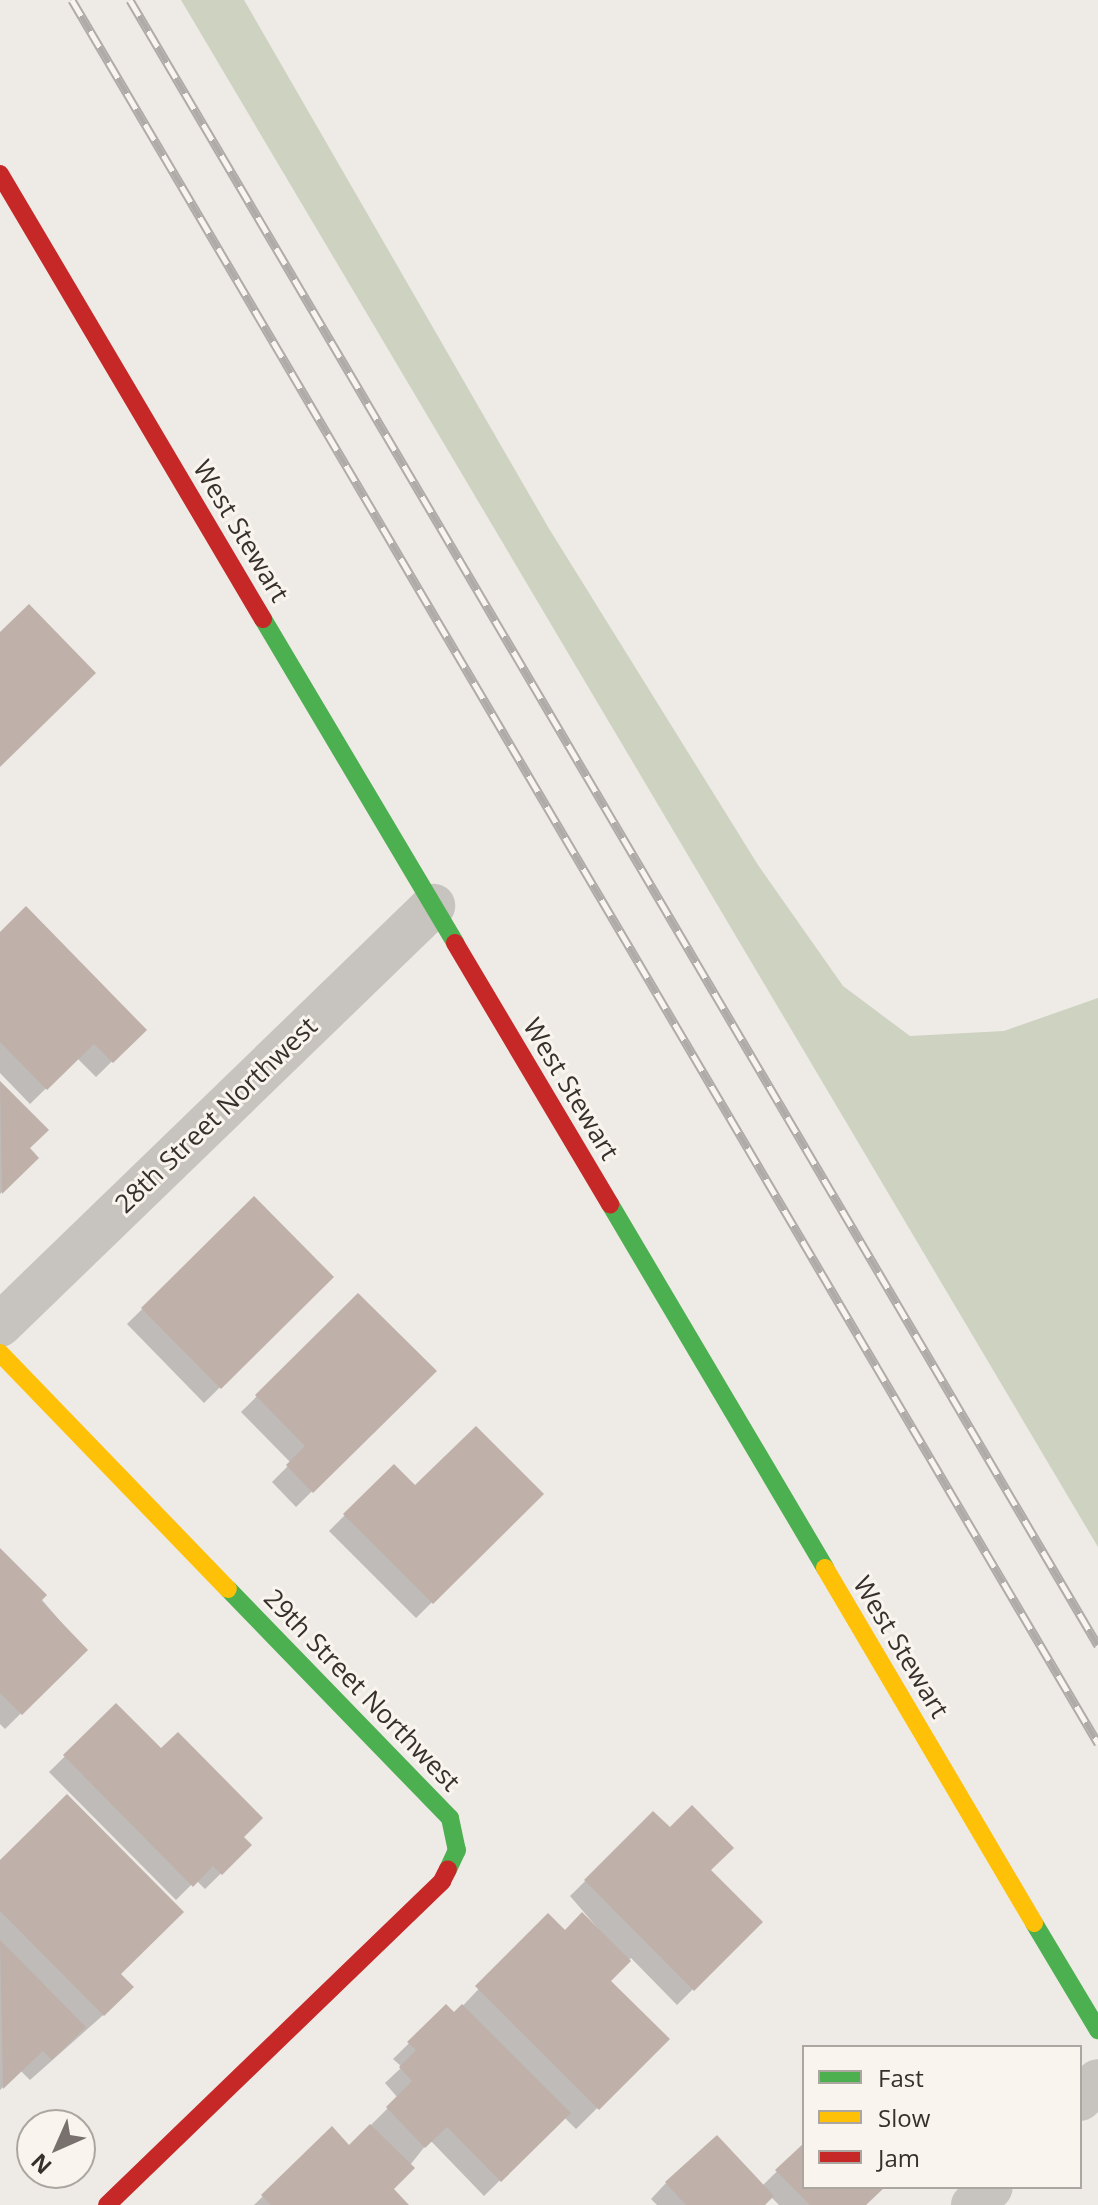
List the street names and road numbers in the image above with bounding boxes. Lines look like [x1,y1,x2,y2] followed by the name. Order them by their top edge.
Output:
[187,455,295,607] street label: West Stewart
[109,1011,323,1219] street label: 28th Street Northwest
[517,1013,625,1165] street label: West Stewart
[847,1571,955,1723] street label: West Stewart
[258,1583,466,1797] street label: 29th Street Northwest

